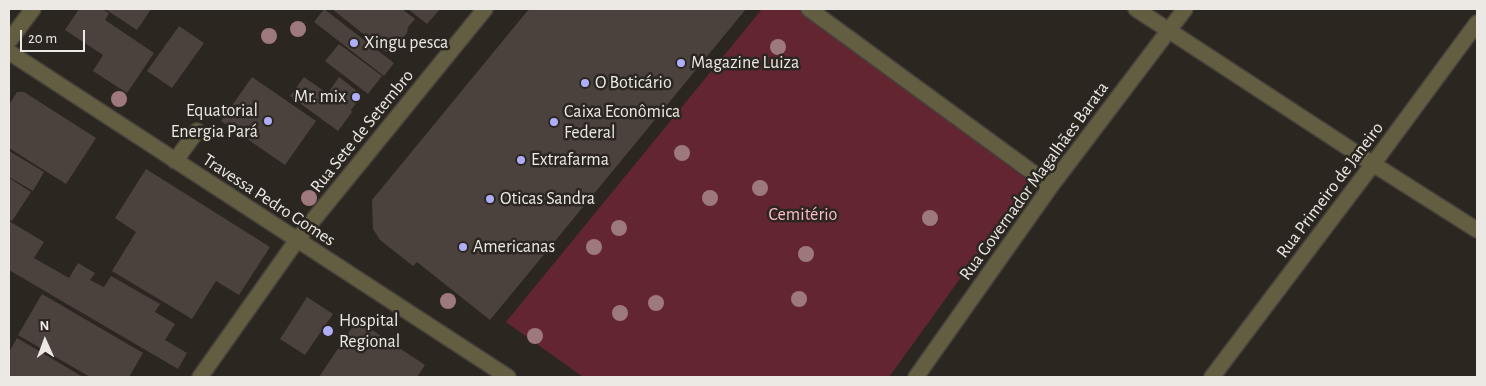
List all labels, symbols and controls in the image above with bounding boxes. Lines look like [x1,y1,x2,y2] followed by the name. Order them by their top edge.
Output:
[22,20,88,52] scale bar
[28,31,57,46] text: 20 m
[364,32,448,54] place label: Xingu pesca
[348,37,360,49] marker: Xingu pesca
[691,52,799,74] place label: Magazine Luiza
[675,57,687,69] marker: Magazine Luiza
[306,65,418,197] street label: Rua Sete de Setembro
[595,72,672,94] place label: O Boticário
[579,77,591,89] marker: O Boticário
[955,78,1113,284] street label: Rua Governador Magalhães Barata
[294,86,346,108] place label: Mr. mix
[350,91,362,103] marker: Mr. mix
[171,100,258,142] place label: Equatorial Energia Pará
[564,101,680,144] place label: Caixa Econômica Federal
[262,115,274,127] marker: Equatorial Energia Pará
[548,116,560,128] marker: Caixa Econômica Federal
[1272,118,1388,262] street label: Rua Primeiro de Janeiro
[199,149,339,251] street label: Travessa Pedro Gomes
[531,149,609,171] place label: Extrafarma
[515,154,527,166] marker: Extrafarma
[500,188,595,210] place label: Oticas Sandra
[484,193,496,205] marker: Oticas Sandra
[769,204,837,226] park label: Cemitério
[473,236,555,258] place label: Americanas
[457,241,469,253] marker: Americanas
[339,310,400,352] place label: Hospital Regional
[20,316,70,366] north arrow
[39,319,50,333] text: N
[321,324,335,338] marker: Hospital Regional

